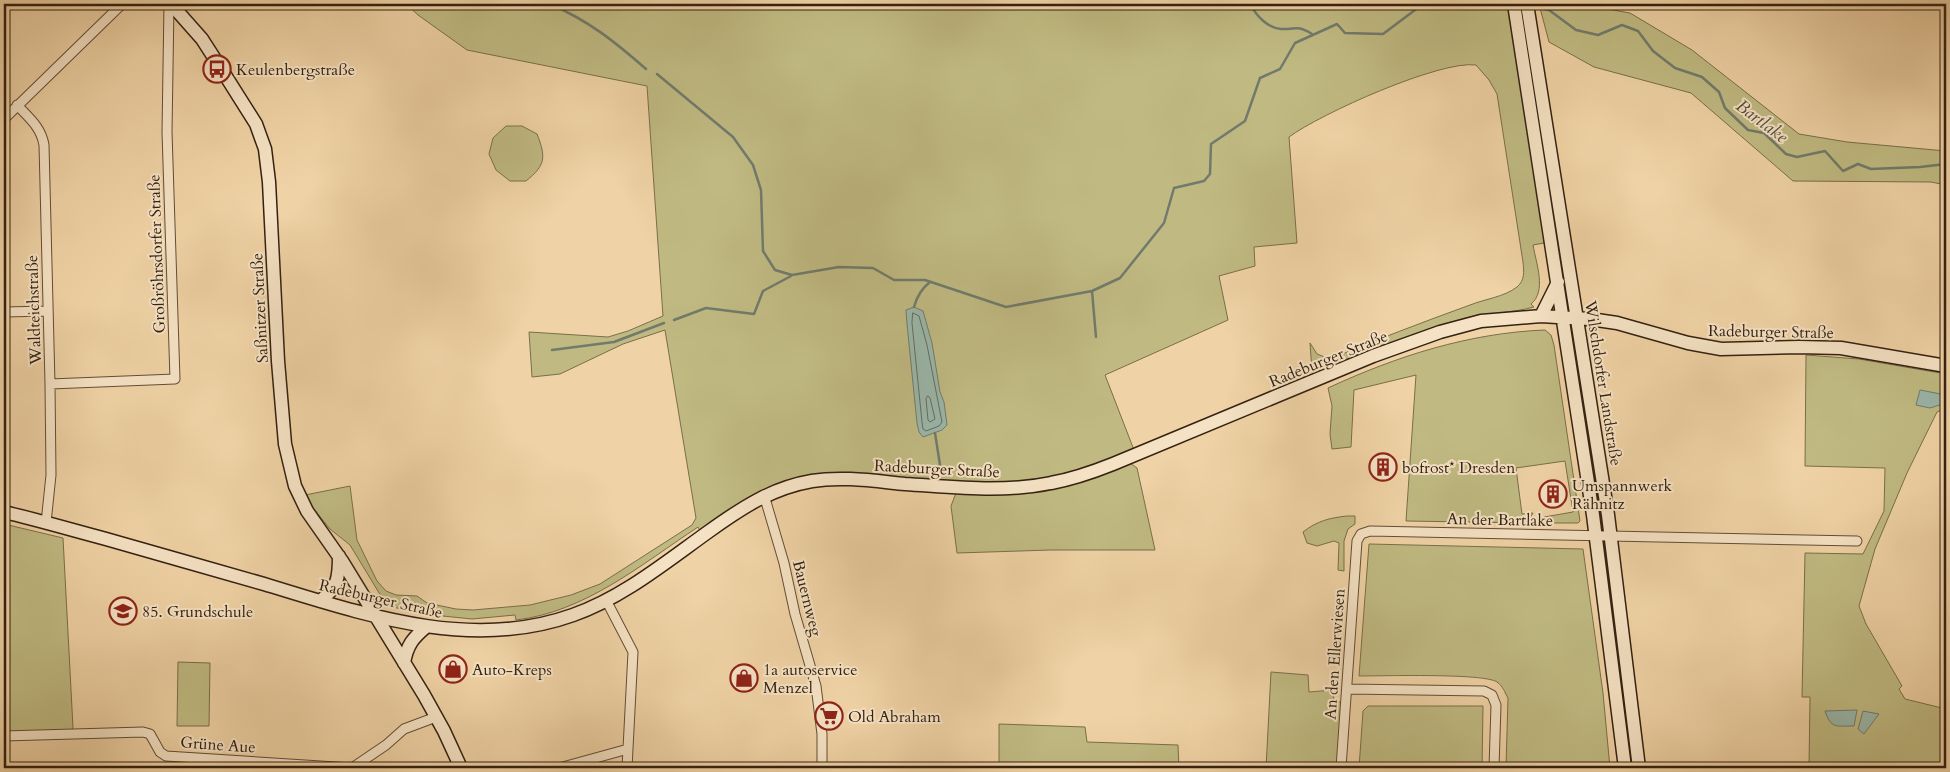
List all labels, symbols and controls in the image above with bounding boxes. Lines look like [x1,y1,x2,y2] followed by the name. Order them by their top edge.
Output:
[202,54,232,84] bus stop icon: Keulenbergstraße
[236,59,355,81] place label: Keulenbergstraße
[1730,94,1794,150] water label: Bartlake
[143,174,171,334] street label: Großröhrsdorfer Straße
[246,252,274,364] street label: Saßnitzer Straße
[21,255,47,366] street label: Waldteichstraße
[1579,298,1627,467] street label: Wilschdorfer Landstraße
[1708,320,1834,344] street label: Radeburger Straße
[1266,325,1391,393] street label: Radeburger Straße
[1368,452,1398,482] building icon: bofrost* Dresden
[873,455,1000,483] street label: Radeburger Straße
[1402,457,1515,479] place label: bofrost* Dresden
[1572,475,1672,515] place label: Umspannwerk Rähnitz
[1538,479,1568,509] building icon: Umspannwerk Rähnitz
[1447,508,1553,532] street label: An der Bartlake
[787,558,827,639] street label: Bauernweg
[317,574,445,624] street label: Radeburger Straße
[1319,588,1351,720] street label: An den Ellerwiesen
[108,596,138,626] school or university icon: 85. Grundschule
[142,601,253,623] place label: 85. Grundschule
[438,654,468,684] shop icon: Auto-Kreps
[472,659,552,681] place label: Auto-Kreps
[763,659,857,699] place label: 1a autoservice Menzel
[729,663,759,693] shop icon: 1a autoservice Menzel
[814,701,844,731] supermarket icon: Old Abraham
[848,706,941,728] place label: Old Abraham
[180,731,256,759] street label: Grüne Aue

